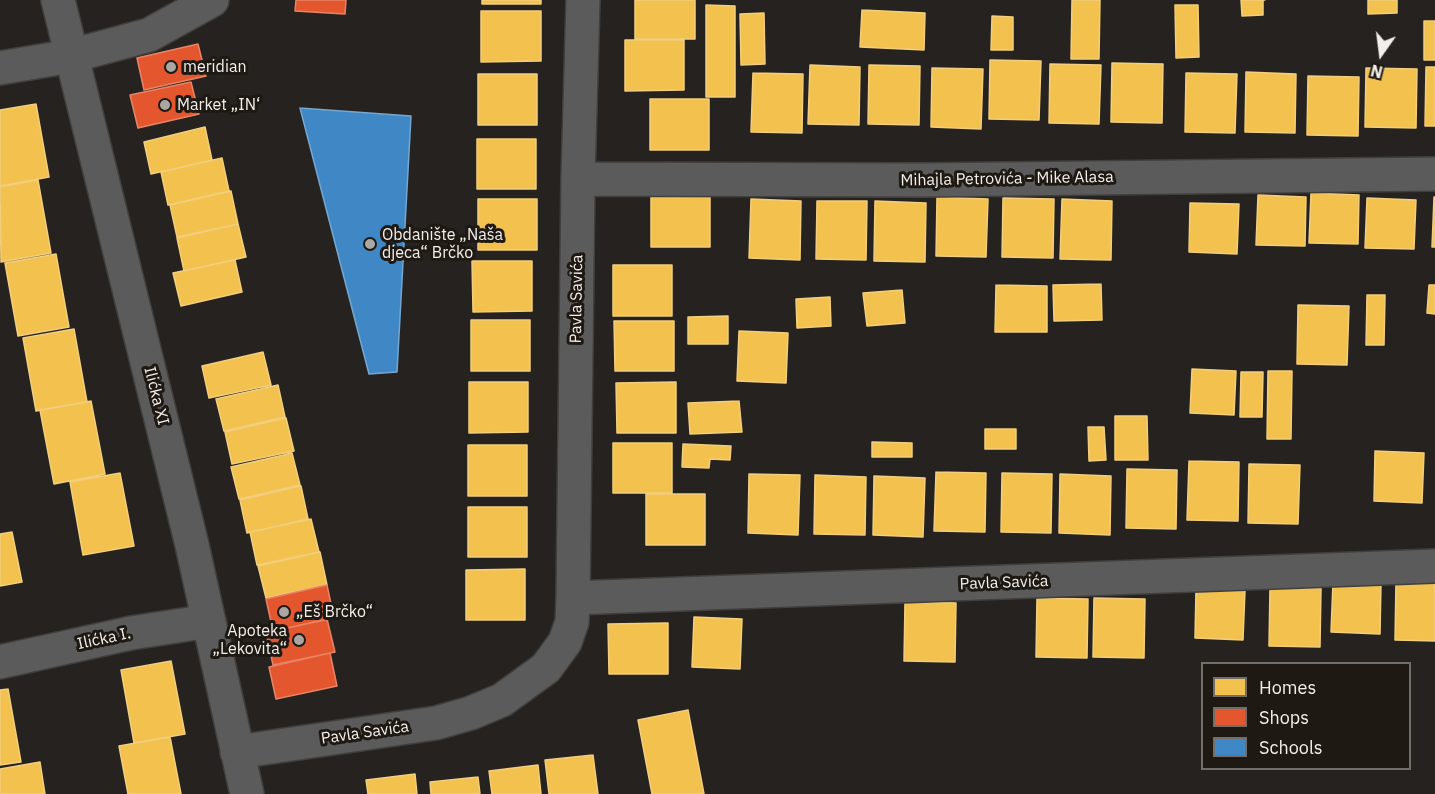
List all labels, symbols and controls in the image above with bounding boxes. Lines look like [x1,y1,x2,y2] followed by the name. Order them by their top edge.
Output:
[1351,24,1411,84] north arrow
[183,57,247,77] place label: meridian
[164,60,178,74] marker: meridian
[1369,60,1385,83] text: N
[177,95,260,115] place label: Market „IN‘
[158,98,172,112] marker: Market „IN‘
[900,168,1114,190] street label: Mihajla Petrovića - Mike Alasa
[382,225,503,263] place label: Obdanište „Naša djeca“ Brčko
[363,237,377,251] marker: Obdanište „Naša djeca“ Brčko
[567,255,587,343] street label: Pavla Savića
[139,365,173,427] street label: Ilićka XI
[959,572,1049,594] street label: Pavla Savića
[296,602,373,622] place label: „Eš Brčko“
[277,605,291,619] marker: „Eš Brčko“
[212,621,287,659] place label: Apoteka „Lekovita“
[75,624,133,654] street label: Ilićka I.
[292,633,306,647] marker: Apoteka „Lekovita“
[1201,662,1411,770] legend
[1259,676,1316,699] text: Homes
[1259,706,1309,729] text: Shops
[320,717,410,749] street label: Pavla Savića
[1259,736,1323,759] text: Schools

